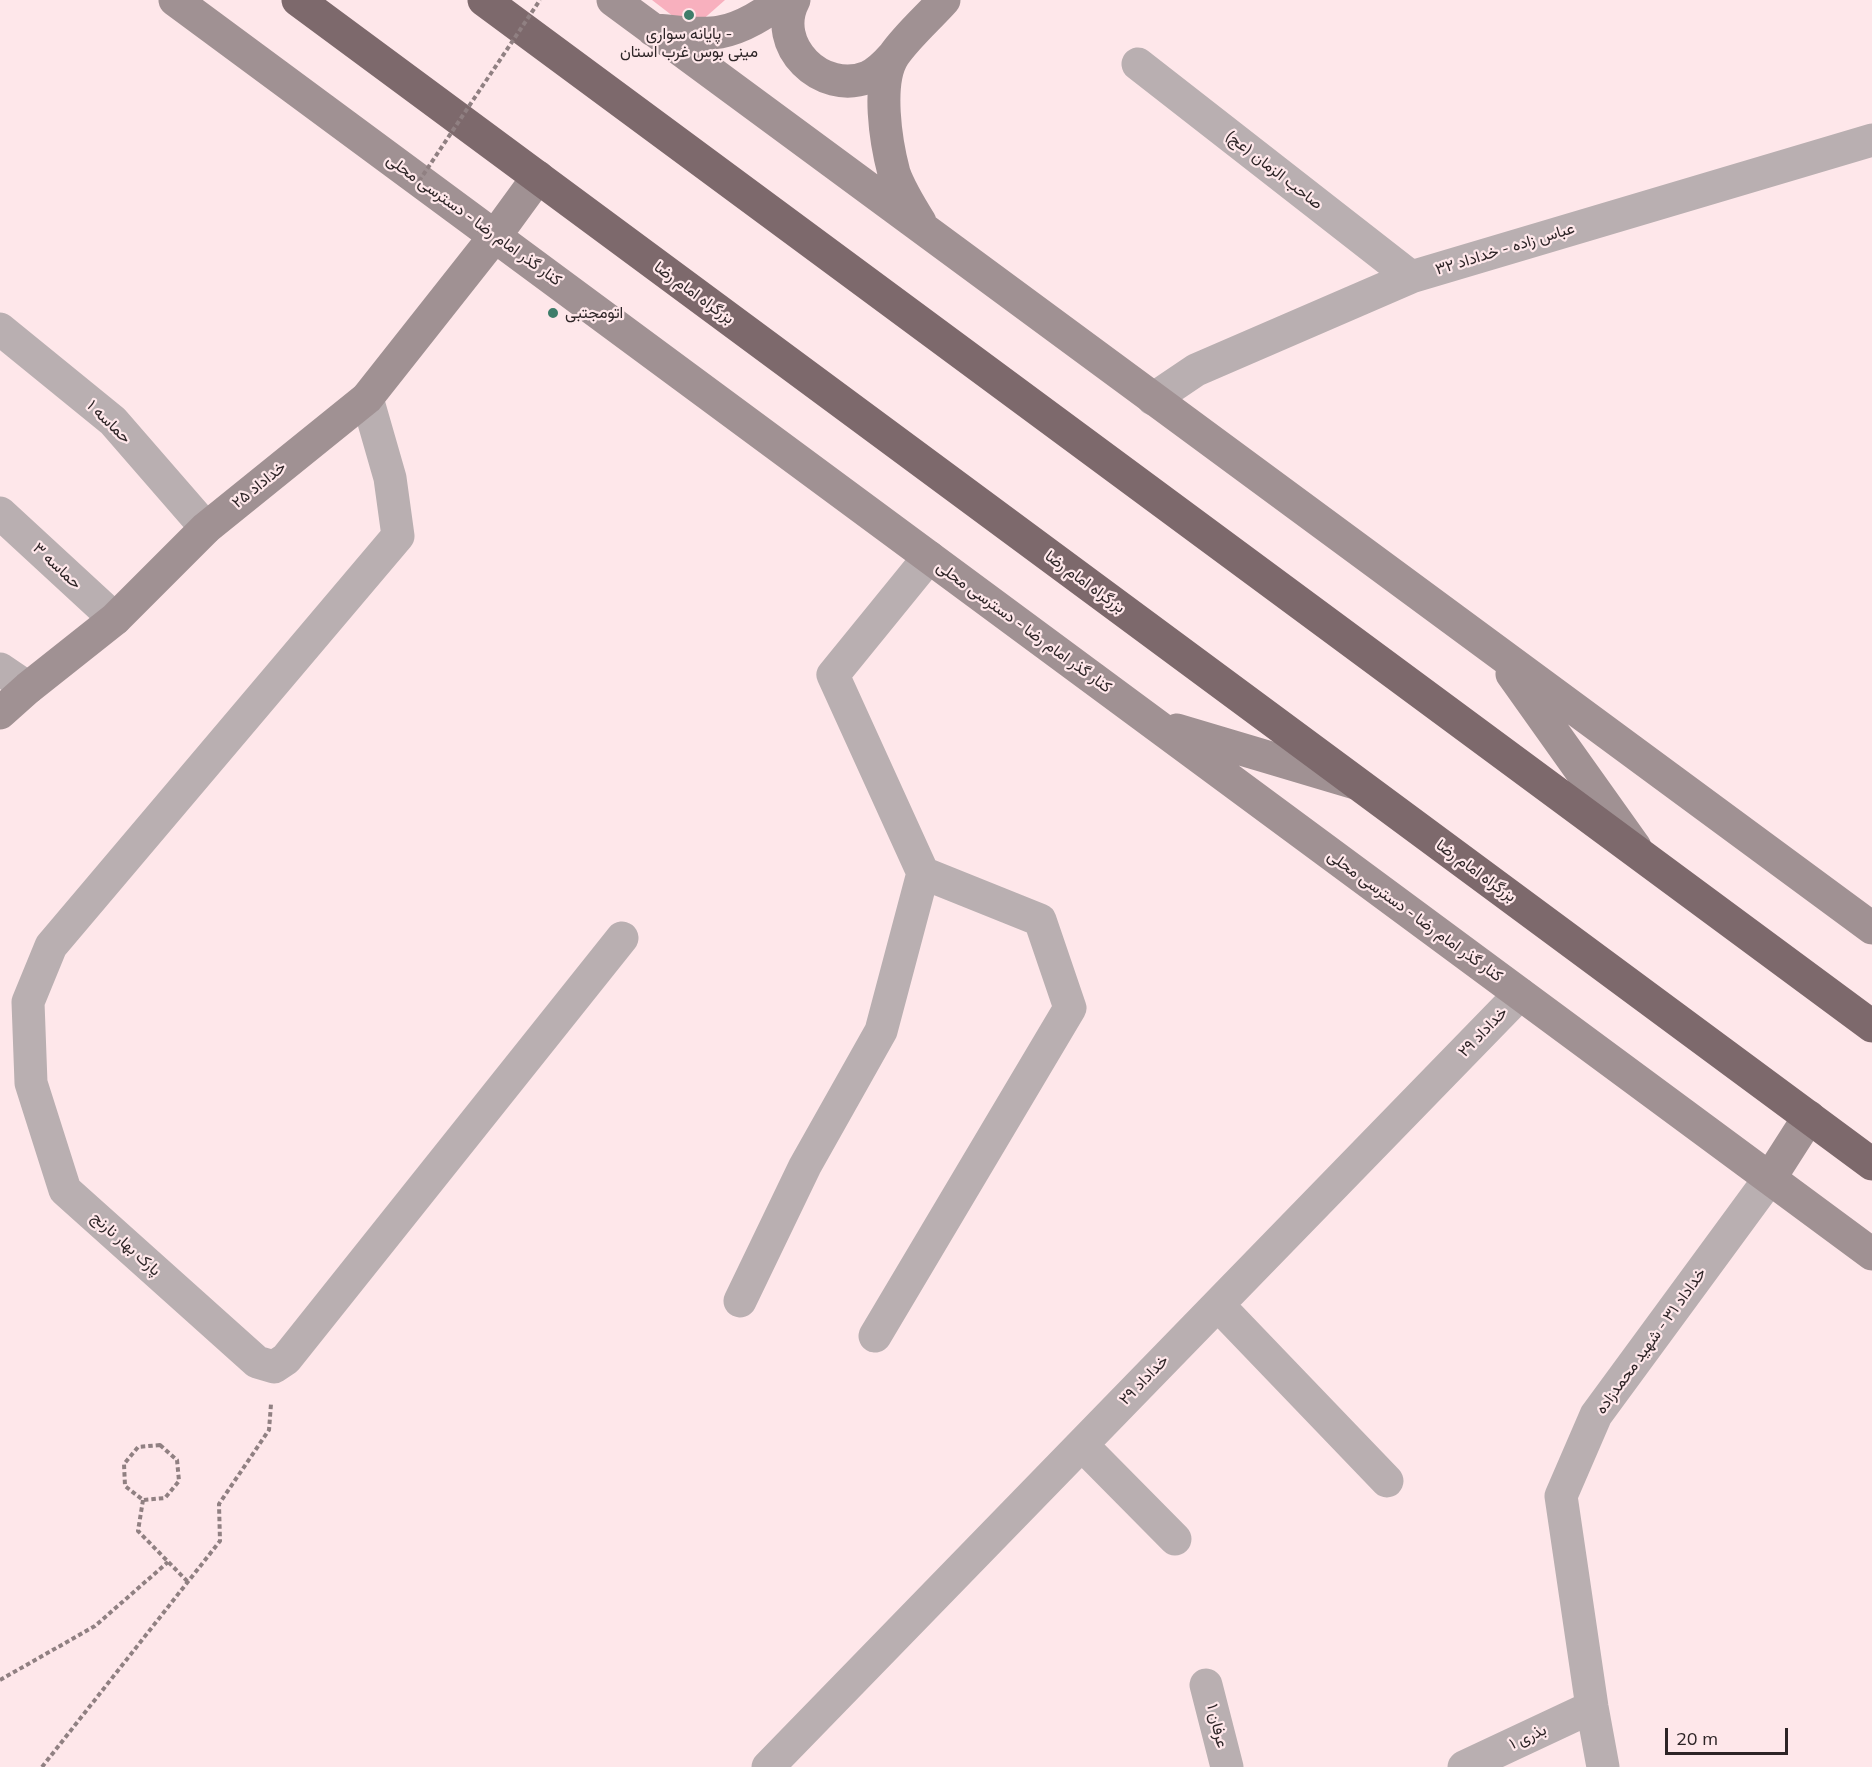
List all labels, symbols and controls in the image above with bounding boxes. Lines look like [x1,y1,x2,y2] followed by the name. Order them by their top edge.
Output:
[682,8,696,22] marker: پایانه سواری - مینی بوس غرب استان
[620,24,758,62] place label: پایانه سواری - مینی بوس غرب استان
[1222,126,1326,214] street label: صاحب الزمان (عج)
[383,150,565,290] street label: کنار گذر امام رضا - دسترسی محلی
[1433,219,1577,279] street label: عباس زاده - خداداد ۳۲
[650,258,738,328] street label: بزرگراه امام رضا
[565,303,623,323] place label: اتومجتبی
[546,306,560,320] marker: اتومجتبی
[83,396,135,448] street label: حماسه ۱
[228,457,290,513] street label: خداداد ۲۵
[29,539,85,593] street label: حماسه ۳
[1041,547,1129,617] street label: بزرگراه امام رضا
[933,557,1115,697] street label: کنار گذر امام رضا - دسترسی محلی
[1432,836,1520,906] street label: بزرگراه امام رضا
[1324,846,1506,986] street label: کنار گذر امام رضا - دسترسی محلی
[1454,1003,1512,1061] street label: خداداد ۲۹
[87,1208,165,1280] street label: پارک بهار نارنج
[1592,1264,1710,1418] street label: خداداد ۳۱ - شهید محمدزاده
[1115,1351,1173,1409] street label: خداداد ۲۹
[1202,1702,1232,1750] street label: عرفان ۱
[1668,1716,1791,1754] scale bar
[1506,1720,1550,1754] street label: بذری ۱
[1676,1727,1718,1750] text: 20 m

